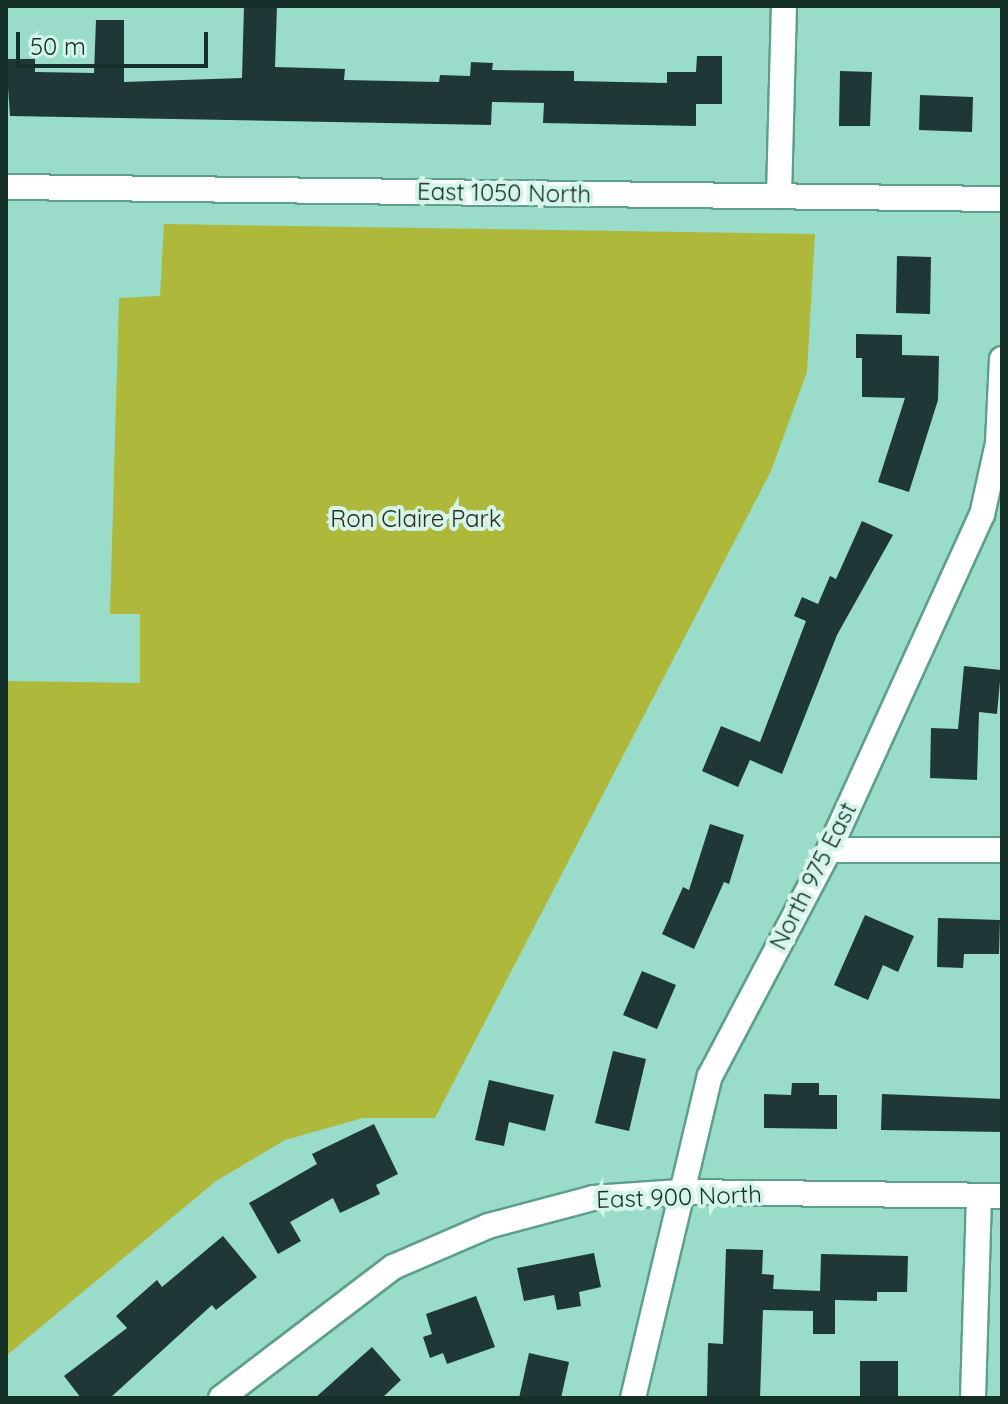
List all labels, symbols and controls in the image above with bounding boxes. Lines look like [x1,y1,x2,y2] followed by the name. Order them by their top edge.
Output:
[20,16,212,66] scale bar
[30,31,86,61] text: 50 m
[417,177,591,209] street label: East 1050 North
[330,505,502,533] park label: Ron Claire Park
[763,797,863,955] street label: North 975 East
[596,1180,762,1214] street label: East 900 North

